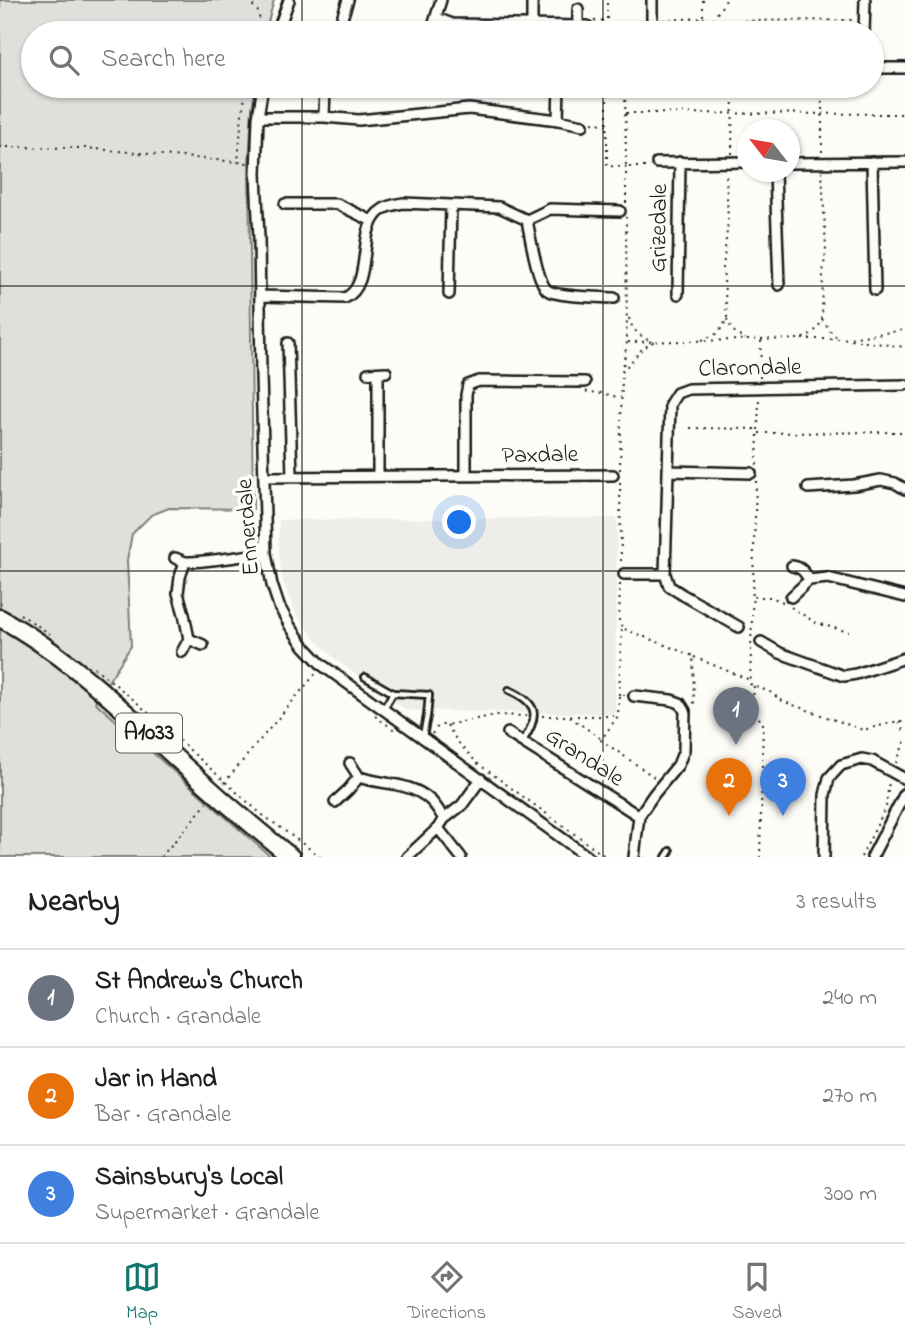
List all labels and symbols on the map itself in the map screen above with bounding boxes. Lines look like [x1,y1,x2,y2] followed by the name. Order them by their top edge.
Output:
[737,119,800,182] north arrow
[642,183,678,273] street label: Grizedale
[698,351,802,387] street label: Clarondale
[501,438,579,474] street label: Paxdale
[228,477,270,577] street label: Ennerdale
[442,505,476,539] your location
[713,687,759,745] pin: 1
[116,713,182,752] road number: A1033
[537,719,631,797] street label: Grandale
[706,758,752,816] pin: 2
[760,758,806,816] pin: 3

